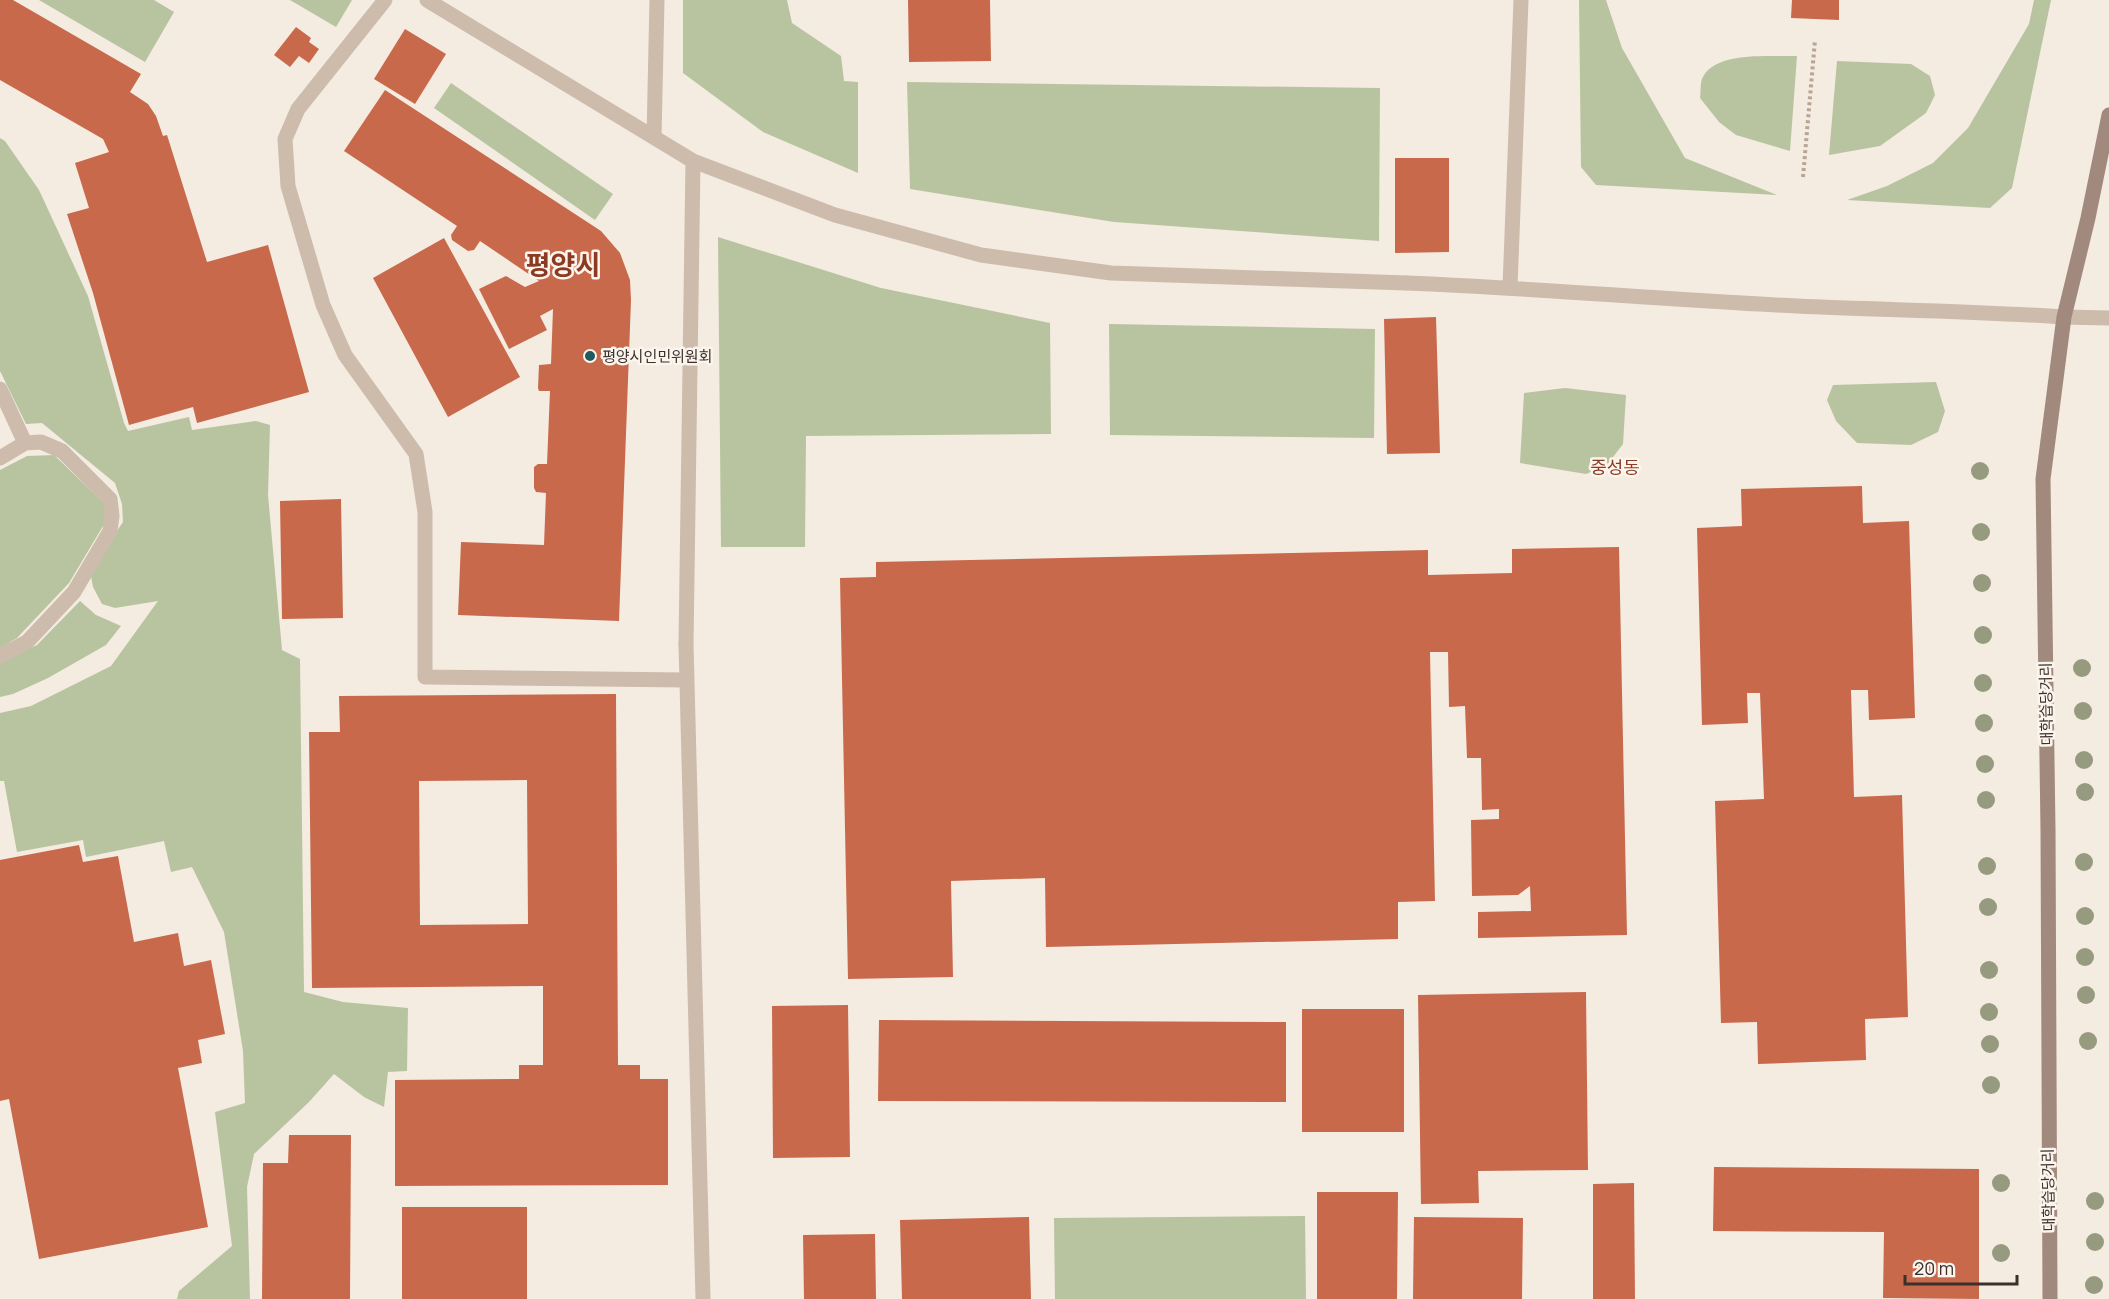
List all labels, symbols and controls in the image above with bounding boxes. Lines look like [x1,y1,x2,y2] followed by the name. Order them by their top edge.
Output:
[526,246,600,283] district label: 평양시
[602,346,712,367] place label: 평양시인민위원회
[583,349,597,363] marker: 평양시인민위원회
[1590,455,1640,479] district label: 중성동
[2035,662,2057,746] street label: 대학습당거리
[2037,1148,2059,1232] street label: 대학습당거리
[1905,1248,2018,1286] scale bar
[1914,1256,1954,1280] text: 20 m

